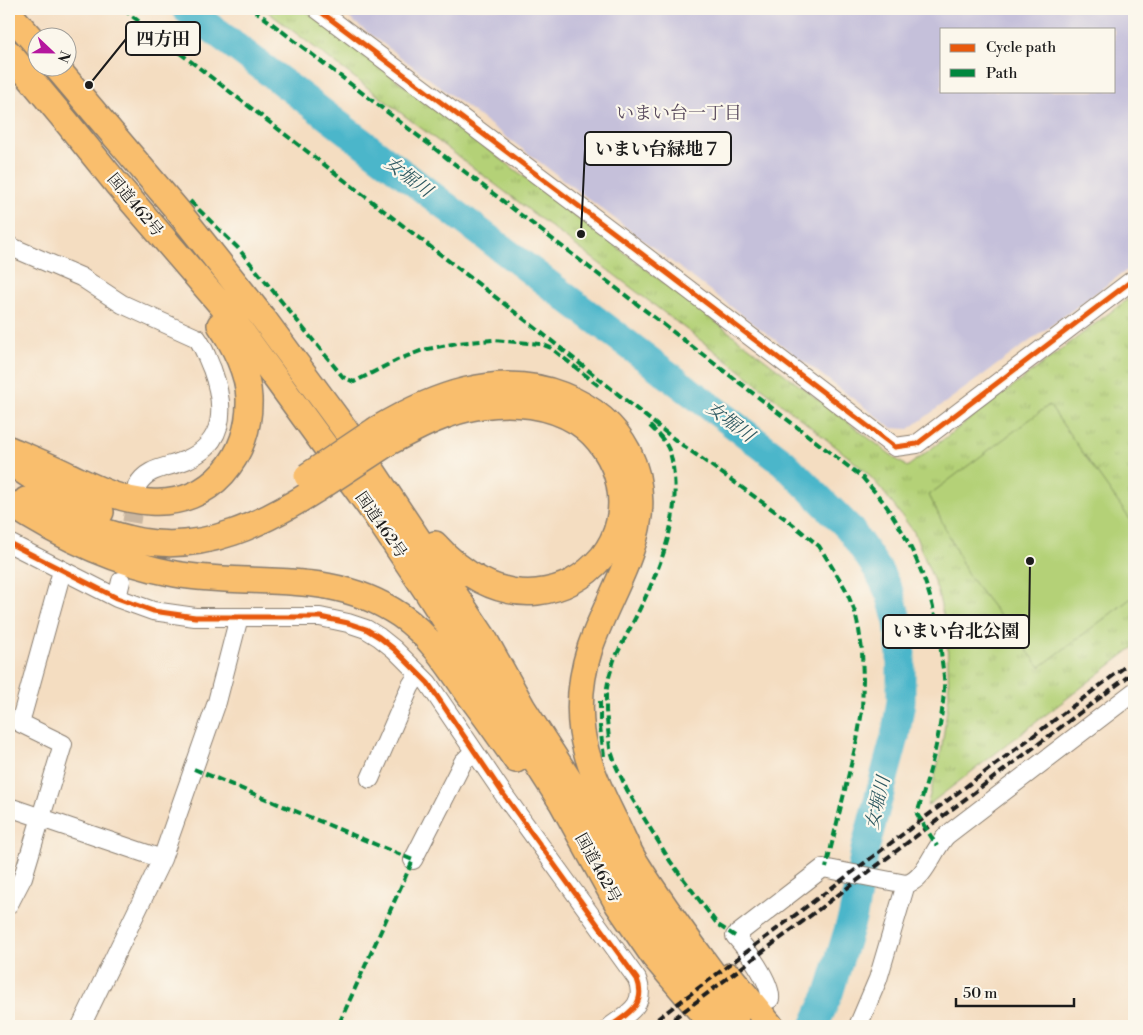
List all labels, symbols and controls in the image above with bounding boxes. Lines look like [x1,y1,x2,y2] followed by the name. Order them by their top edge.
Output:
[126,22,200,55] callout: 四方田
[28,28,78,78] north arrow
[136,28,190,51] text: 四方田
[940,28,1116,92] legend
[986,38,1056,57] text: Cycle path
[53,48,74,65] text: N
[986,64,1018,83] text: Path
[616,102,742,125] district label: いまい台一丁目
[585,132,731,165] callout: いまい台緑地７
[595,138,721,161] text: いまい台緑地７
[380,152,438,204] water label: 女堀川
[103,169,167,241] street label: 国道462号
[702,397,760,449] water label: 女堀川
[351,488,411,562] street label: 国道462号
[883,615,1029,648] callout: いまい台北公園
[893,620,1019,643] text: いまい台北公園
[861,772,896,832] water label: 女堀川
[571,830,625,906] street label: 国道462号
[956,975,1073,1007] scale bar
[963,984,997,1003] text: 50 m

